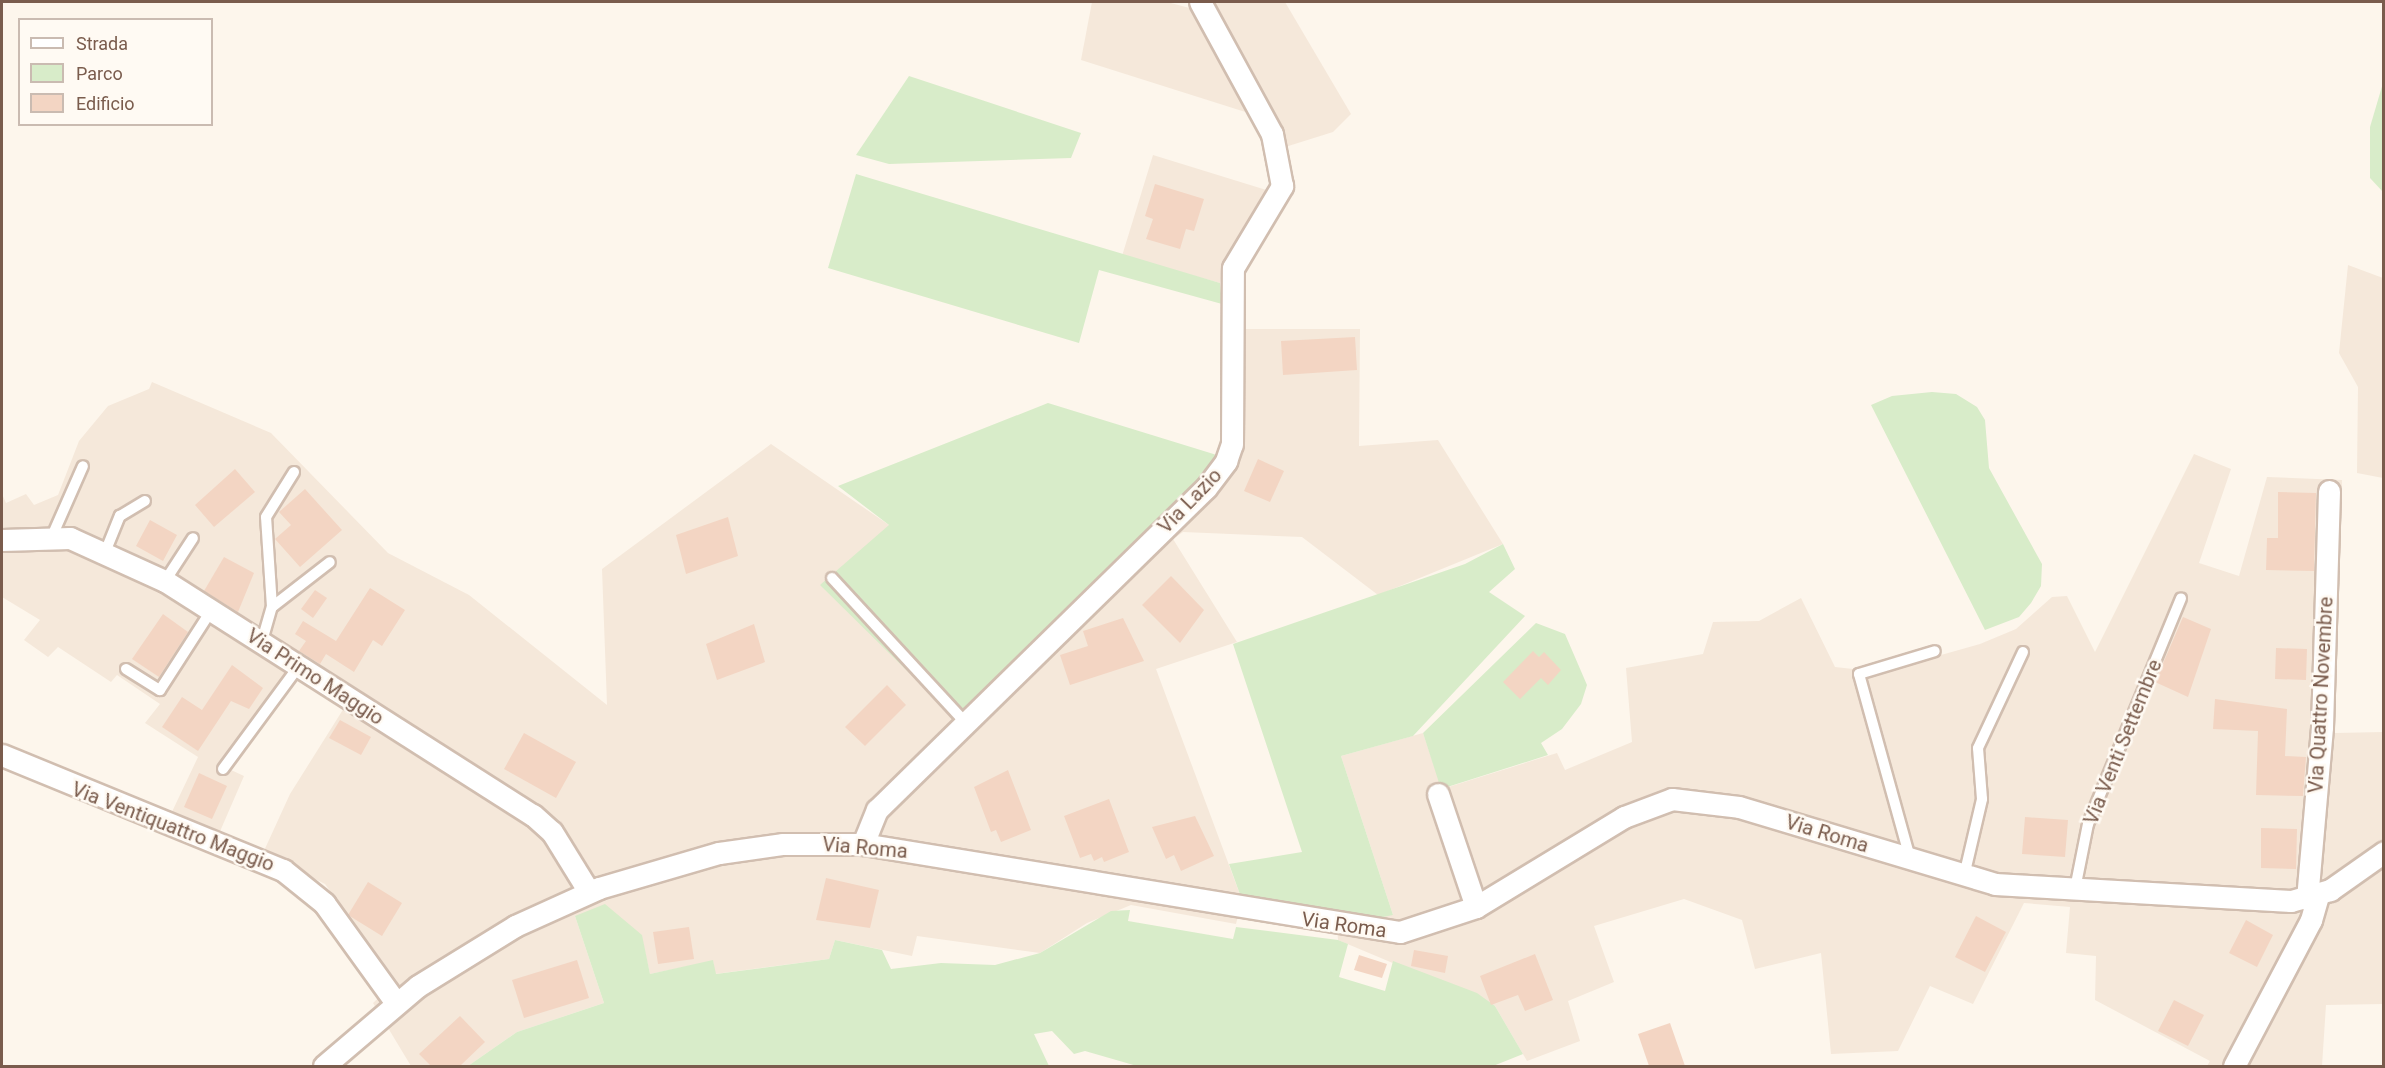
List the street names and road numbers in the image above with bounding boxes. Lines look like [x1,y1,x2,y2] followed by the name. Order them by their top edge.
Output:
[1153,463,1227,539] street label: Via Lazio
[2304,596,2338,794] street label: Via Quattro Novembre
[242,624,388,730] street label: Via Primo Maggio
[2079,656,2167,828] street label: Via Venti Settembre
[68,777,278,877] street label: Via Ventiquattro Maggio
[1783,810,1871,858] street label: Via Roma
[821,832,909,864] street label: Via Roma
[1300,907,1388,943] street label: Via Roma

